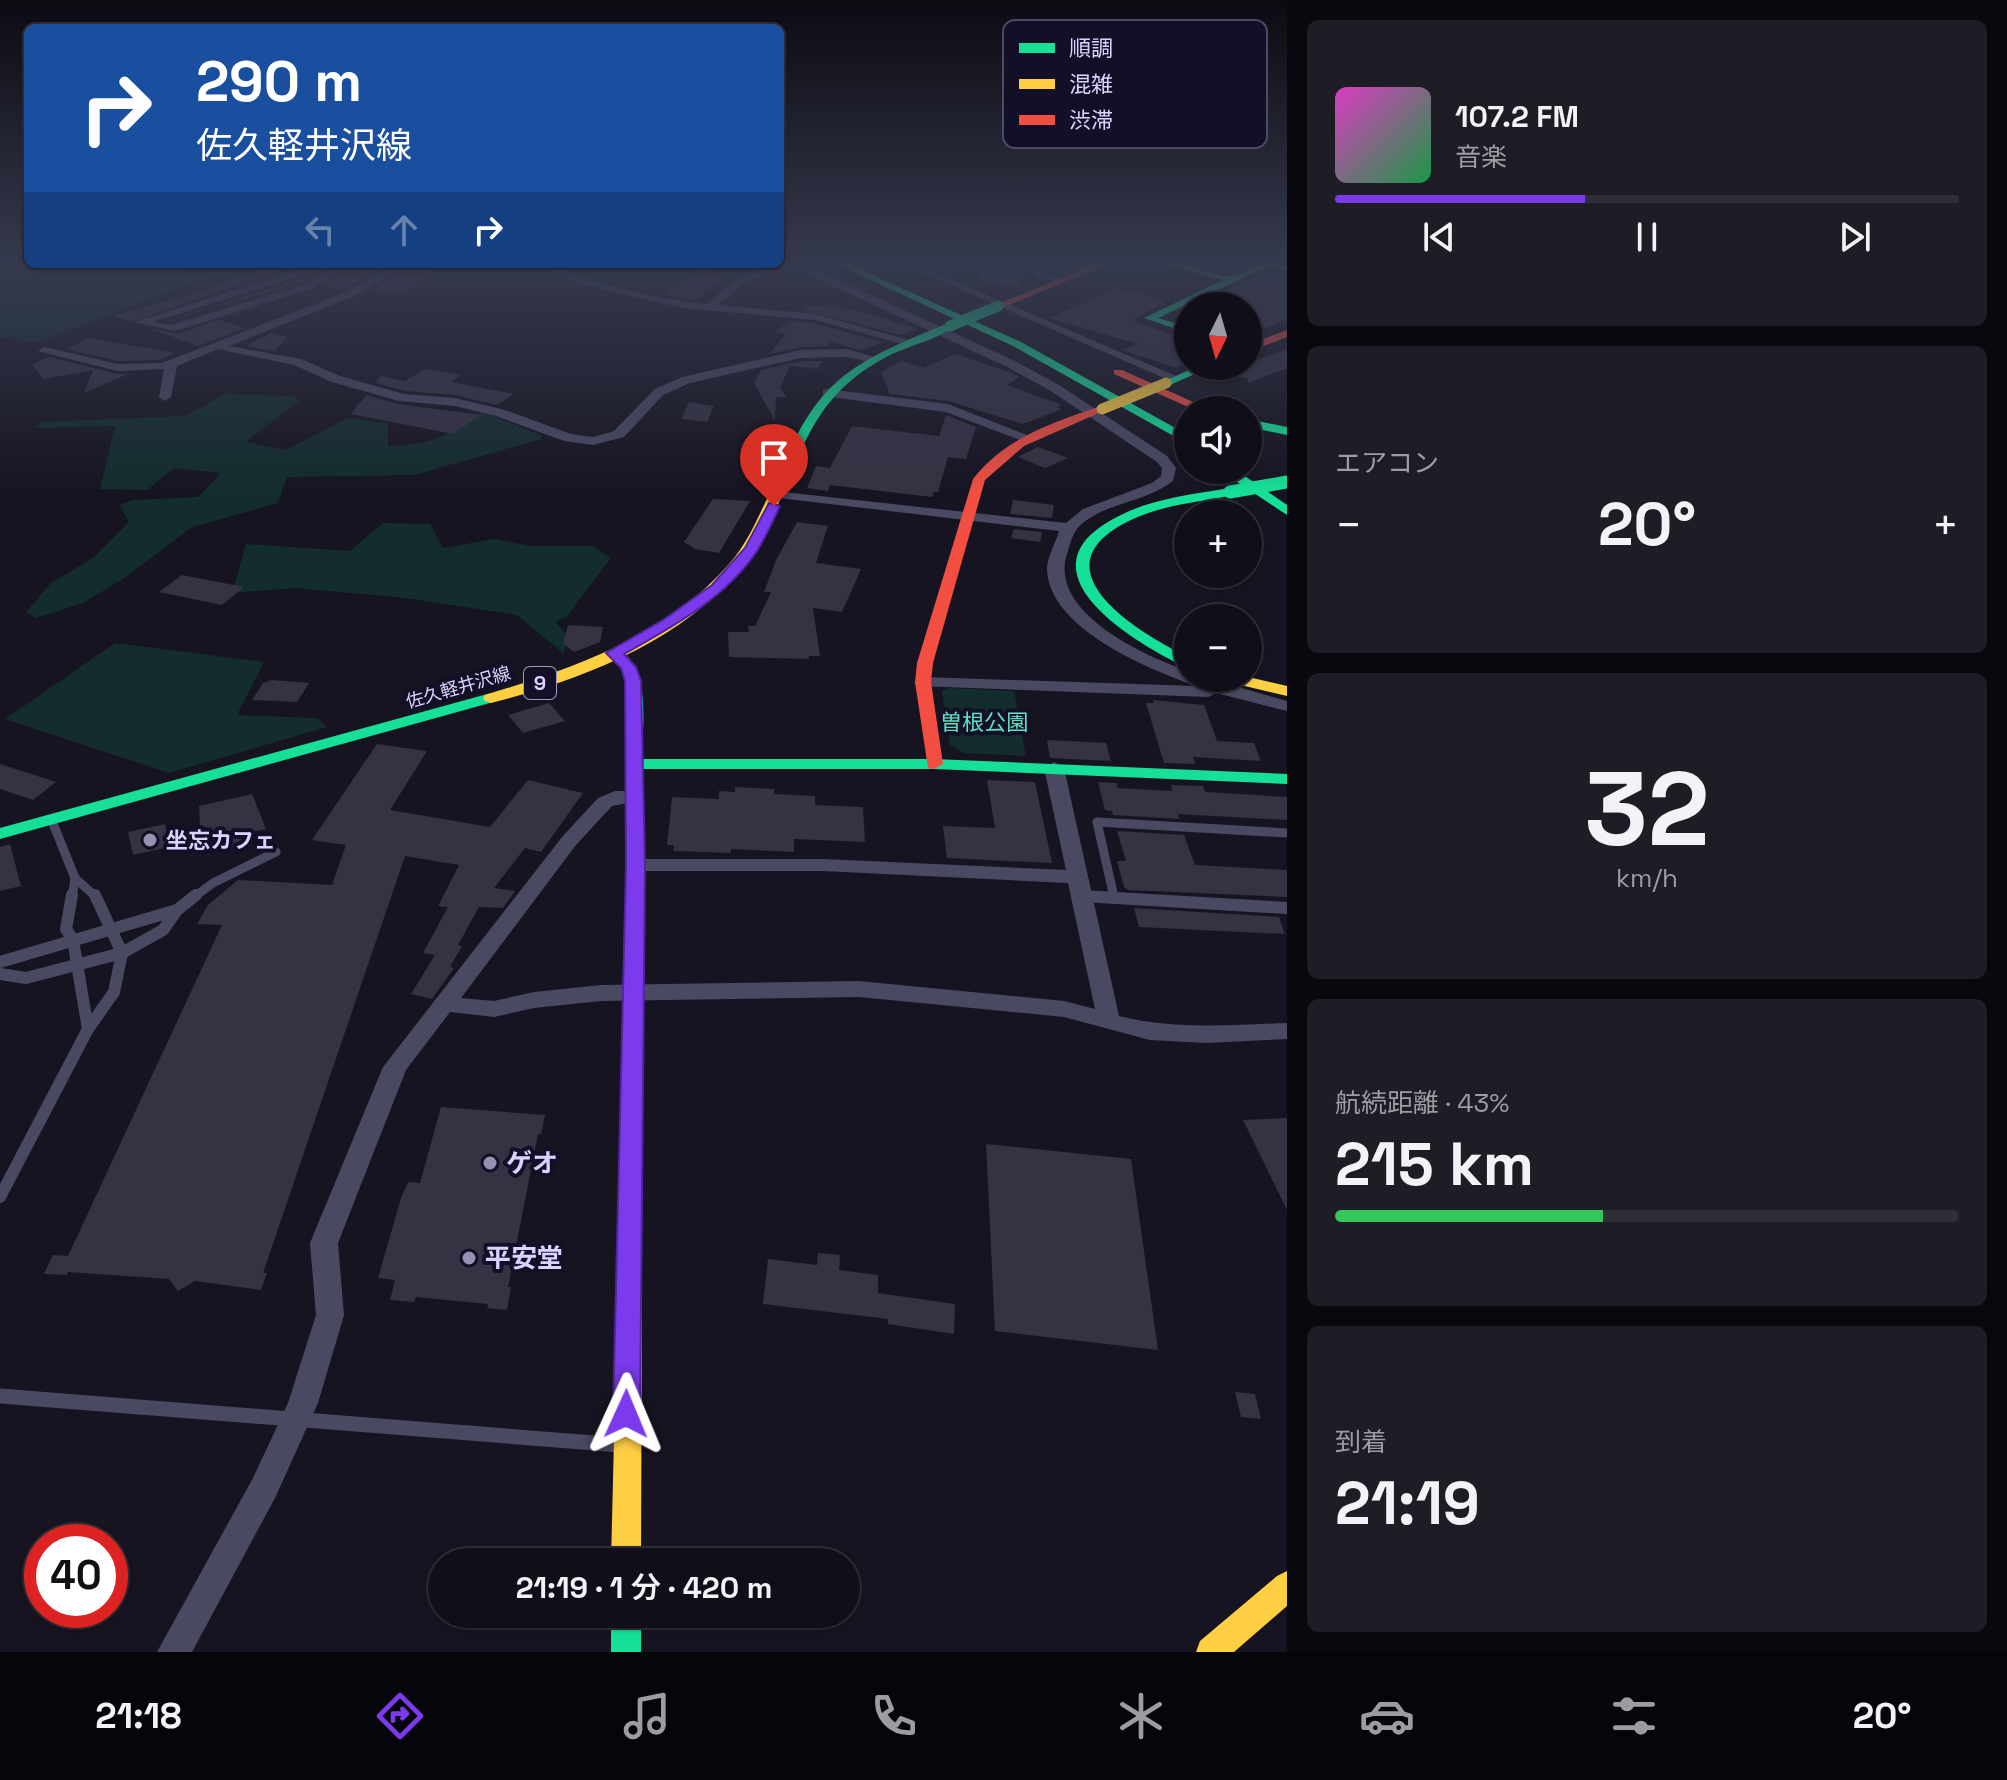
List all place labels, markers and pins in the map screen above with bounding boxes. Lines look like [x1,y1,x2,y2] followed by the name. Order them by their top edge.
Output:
[740,424,808,506] pin
[166,826,276,854] place label: 坐忘カフェ
[141,831,159,849] marker: 坐忘カフェ
[506,1146,558,1180] place label: ゲオ
[481,1154,499,1172] marker: ゲオ
[485,1241,563,1275] place label: 平安堂
[460,1249,478,1267] marker: 平安堂

